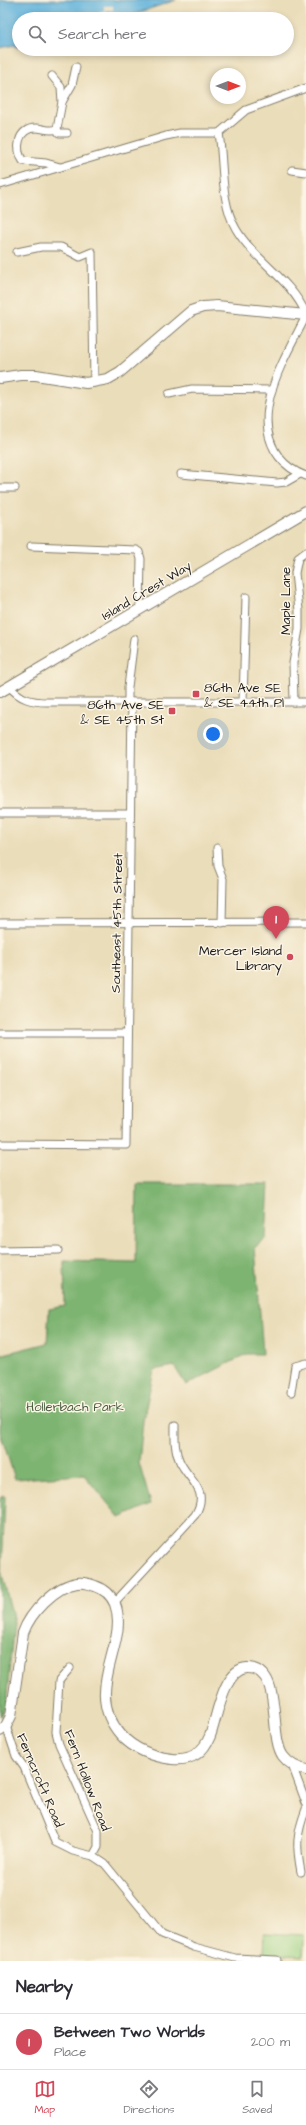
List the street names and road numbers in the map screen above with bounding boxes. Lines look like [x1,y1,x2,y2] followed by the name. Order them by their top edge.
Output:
[98,557,195,626] street label: Island Crest Way
[277,567,295,635] street label: Maple Lane
[107,852,127,993] street label: Southeast 45th Street
[59,1727,115,1834] street label: Fern Hollow Road
[12,1731,68,1830] street label: Ferncroft Road

